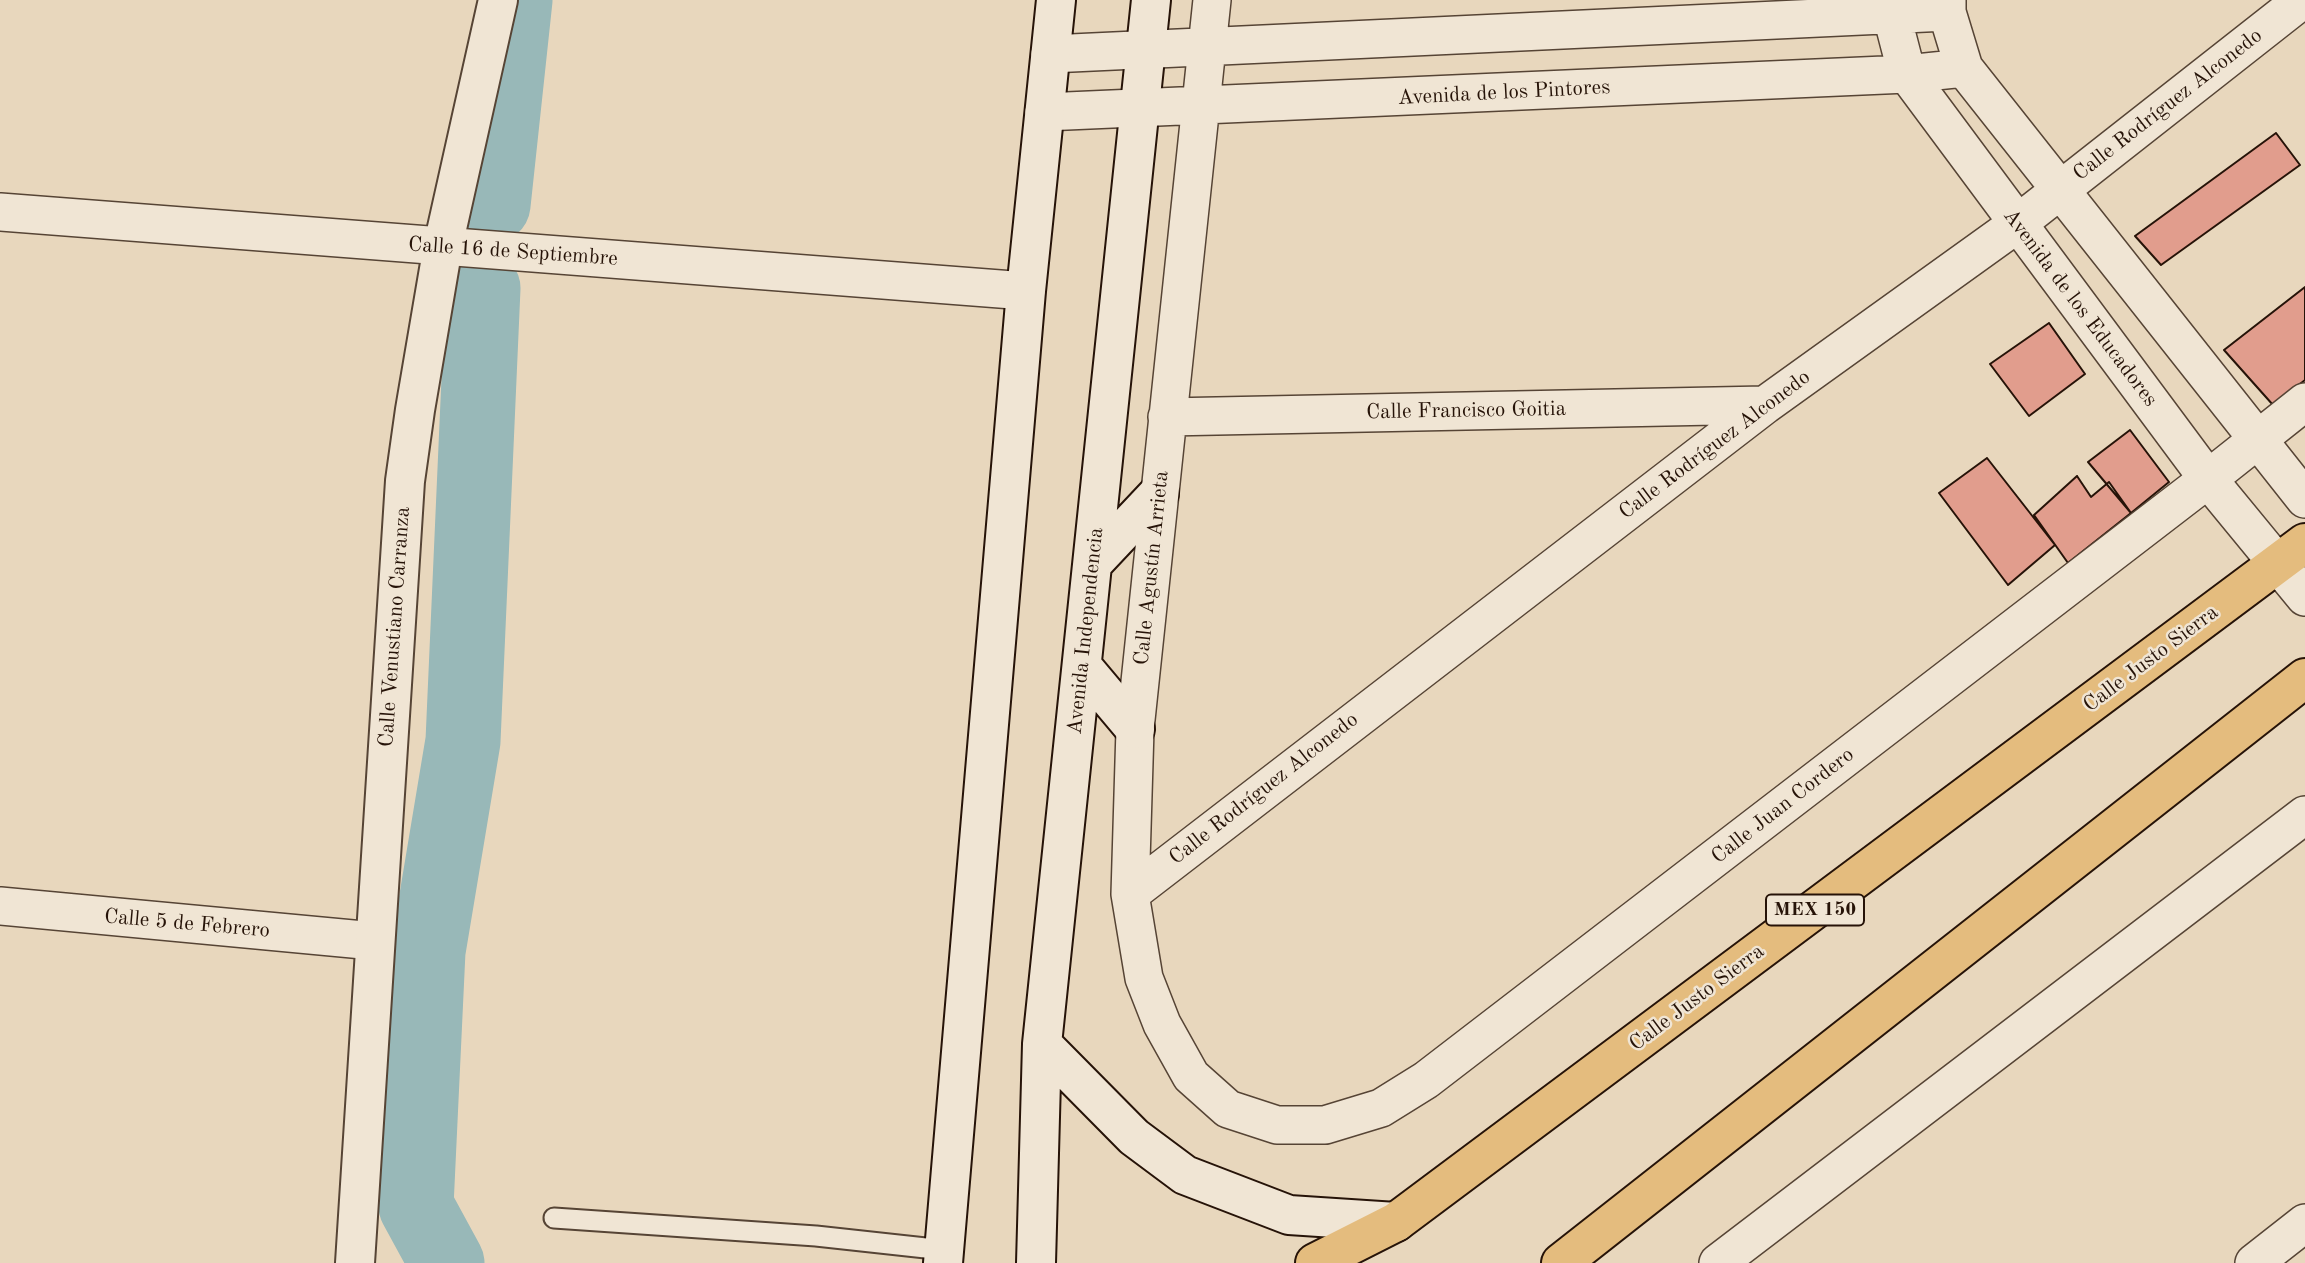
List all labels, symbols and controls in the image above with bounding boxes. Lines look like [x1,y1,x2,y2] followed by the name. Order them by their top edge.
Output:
[2068,23,2268,187] street label: Calle Rodríguez Alconedo
[1397,75,1611,111] street label: Avenida de los Pintores
[1997,204,2163,412] street label: Avenida de los Educadores
[407,232,619,272] street label: Calle 16 de Septiembre
[1614,365,1816,525] street label: Calle Rodríguez Alconedo
[1366,397,1566,425] street label: Calle Francisco Goitia
[1129,469,1175,667] street label: Calle Agustín Arrieta
[374,506,416,748] street label: Calle Venustiano Carranza
[1063,526,1109,736] street label: Avenida Independencia
[2078,600,2224,718] street label: Calle Justo Sierra
[1164,707,1364,871] street label: Calle Rodríguez Alconedo
[1707,742,1859,870] street label: Calle Juan Cordero
[1766,894,1864,926] road number: MEX 150
[103,904,271,944] street label: Calle 5 de Febrero
[1624,939,1770,1057] street label: Calle Justo Sierra

